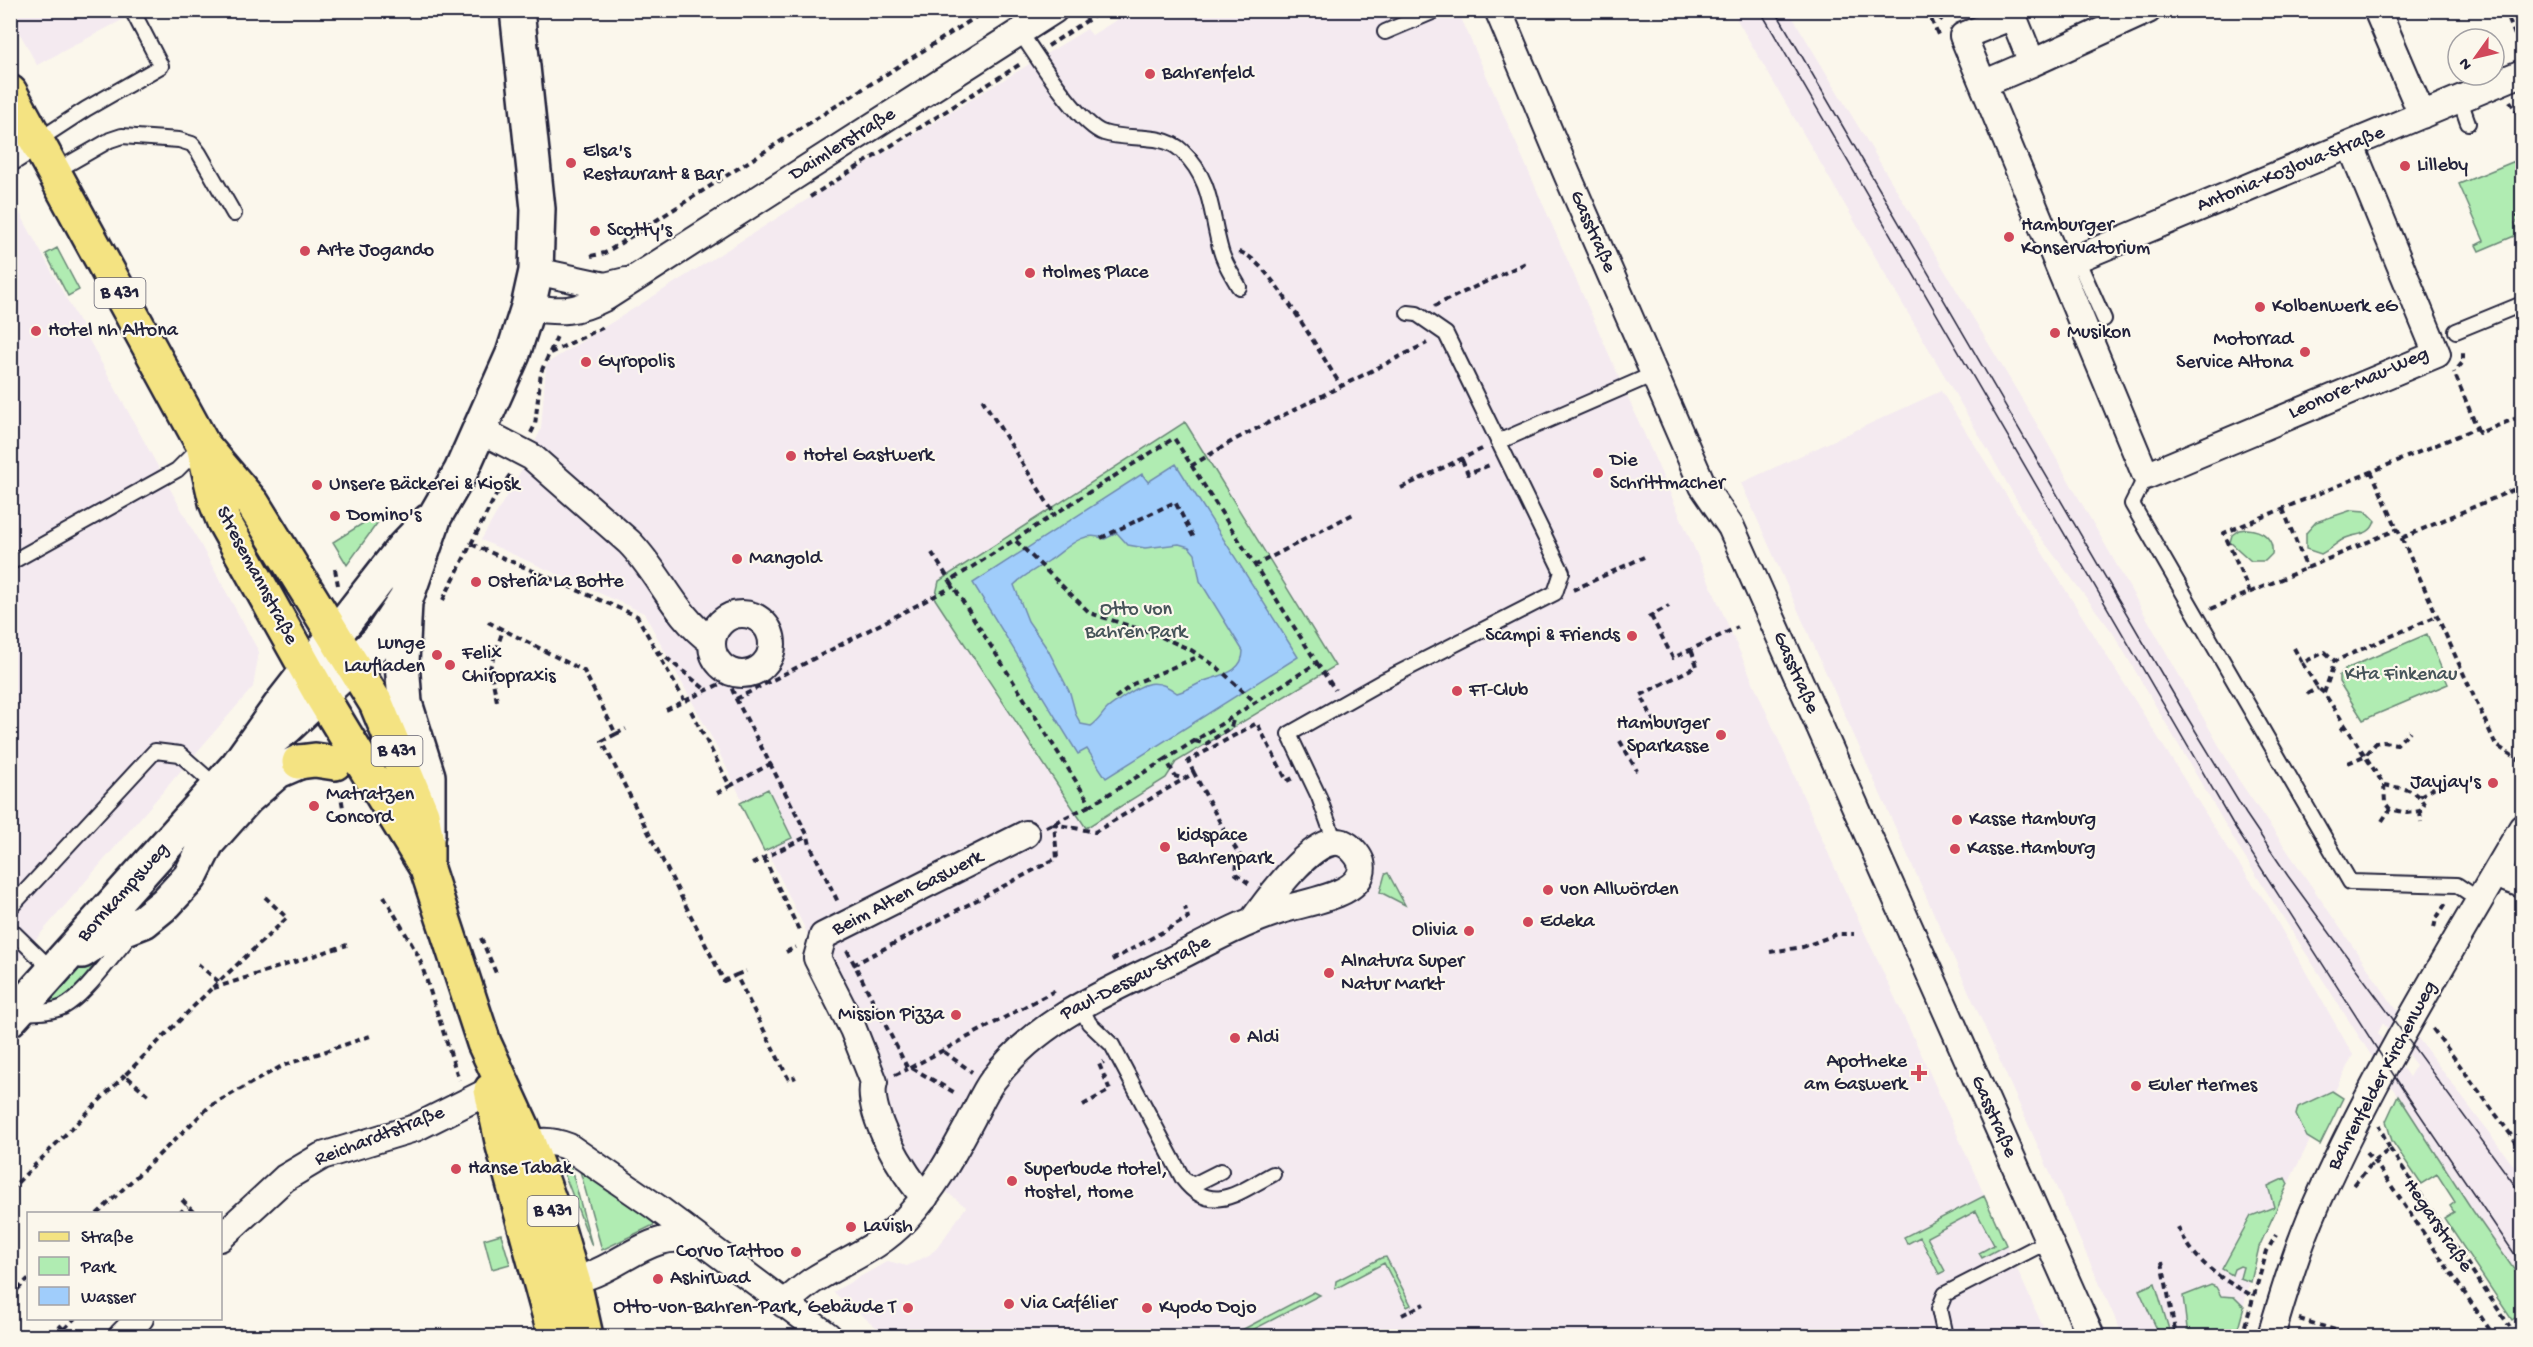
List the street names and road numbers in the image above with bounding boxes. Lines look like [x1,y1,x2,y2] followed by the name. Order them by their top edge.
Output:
[784,103,901,188] street label: Daimlerstraße
[2194,122,2389,218] street label: Antonia-Kozlova-Straße
[1564,187,1621,277] street label: Gasstraße
[94,278,146,308] road number: B 431
[2285,343,2433,425] street label: Leonore-Mau-Weg
[210,503,302,650] street label: Stresemannstraße
[1767,628,1824,718] street label: Gasstraße
[372,736,422,766] road number: B 431
[73,839,175,948] street label: Bornkampsweg
[828,845,989,942] street label: Beim Alten Gaswerk
[1056,931,1215,1027] street label: Paul-Dessau-Straße
[2323,978,2443,1175] street label: Bahrenfelder Kirchenweg
[1965,1072,2022,1162] street label: Gasstraße
[312,1101,449,1172] street label: Reichardtstraße
[2397,1175,2477,1278] street label: Hegarstraße
[528,1196,578,1226] road number: B 431

